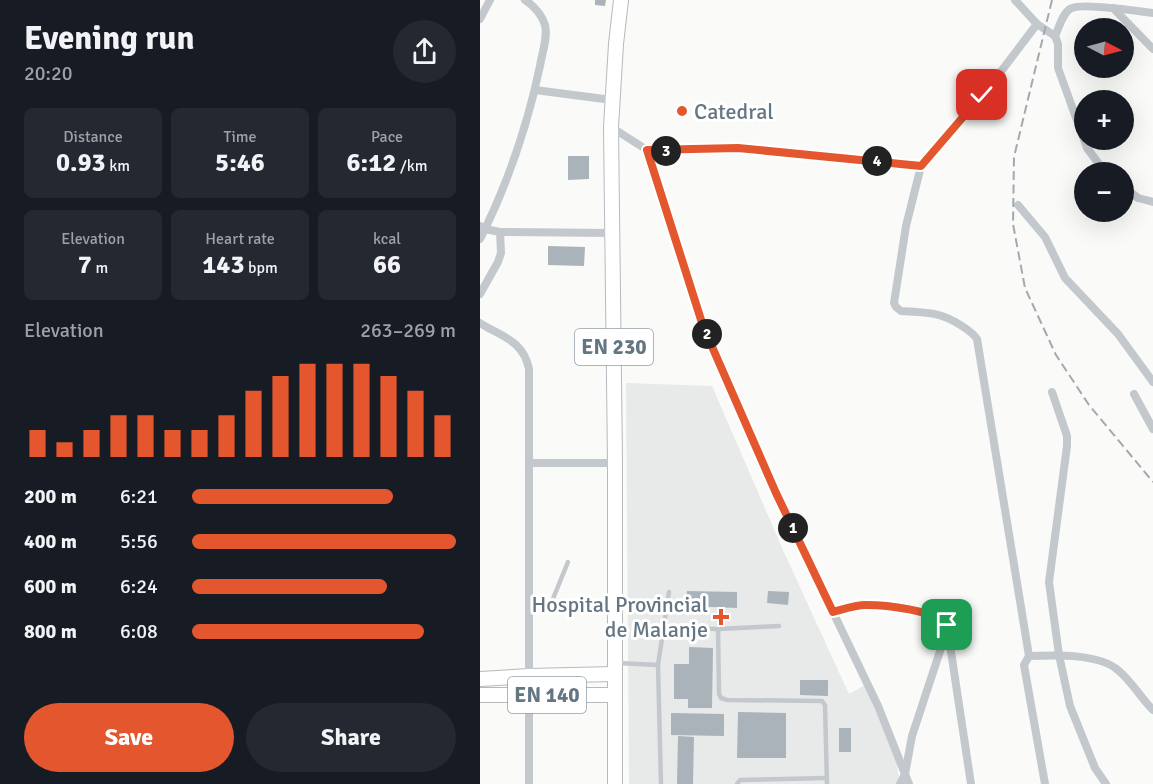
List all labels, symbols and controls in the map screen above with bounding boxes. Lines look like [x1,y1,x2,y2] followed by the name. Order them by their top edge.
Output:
[24,18,194,59] text: Evening run
[1074,18,1134,78] north arrow
[1074,18,1134,222] map controls
[393,20,456,83] button: share
[24,61,73,86] text: 20:20
[956,69,1007,120] pin
[965,78,998,111] icon: check
[1074,90,1134,150] button: +
[694,98,774,125] place label: Catedral
[675,104,689,118] marker: Catedral
[63,127,123,147] text: Distance
[224,127,256,147] text: Time
[371,127,403,147] text: Pace
[651,136,681,166] pin: 3
[662,141,670,161] text: 3
[862,146,892,176] pin: 4
[56,147,106,179] text: 0.93
[215,147,265,179] text: 5:46
[347,147,396,179] text: 6:12
[873,151,881,171] text: 4
[106,156,130,176] text: km
[396,156,427,176] text: /km
[1074,162,1134,222] button: −
[61,229,125,249] text: Elevation
[205,229,275,249] text: Heart rate
[373,229,401,249] text: kcal
[78,249,92,281] text: 7
[202,249,244,281] text: 143
[373,249,401,281] text: 66
[92,258,108,278] text: m
[244,258,278,278] text: bpm
[24,318,104,343] text: Elevation
[360,318,456,343] text: 263–269 m
[692,319,722,349] pin: 2
[703,324,711,344] text: 2
[575,329,653,365] road number: EN 230
[24,484,77,509] text: 200 m
[120,484,158,509] text: 6:21
[778,513,808,543] pin: 1
[789,518,797,538] text: 1
[24,529,77,554] text: 400 m
[120,529,158,554] text: 5:56
[24,574,77,599] text: 600 m
[120,574,158,599] text: 6:24
[532,591,708,643] place label: Hospital Provincial de Malanje
[921,599,972,650] pin
[712,608,730,626] marker: Hospital Provincial de Malanje
[930,608,963,641] icon: arrive
[24,619,77,644] text: 800 m
[120,619,158,644] text: 6:08
[508,677,586,713] road number: EN 140
[24,703,234,772] button: Save
[246,703,456,772] button: Share

